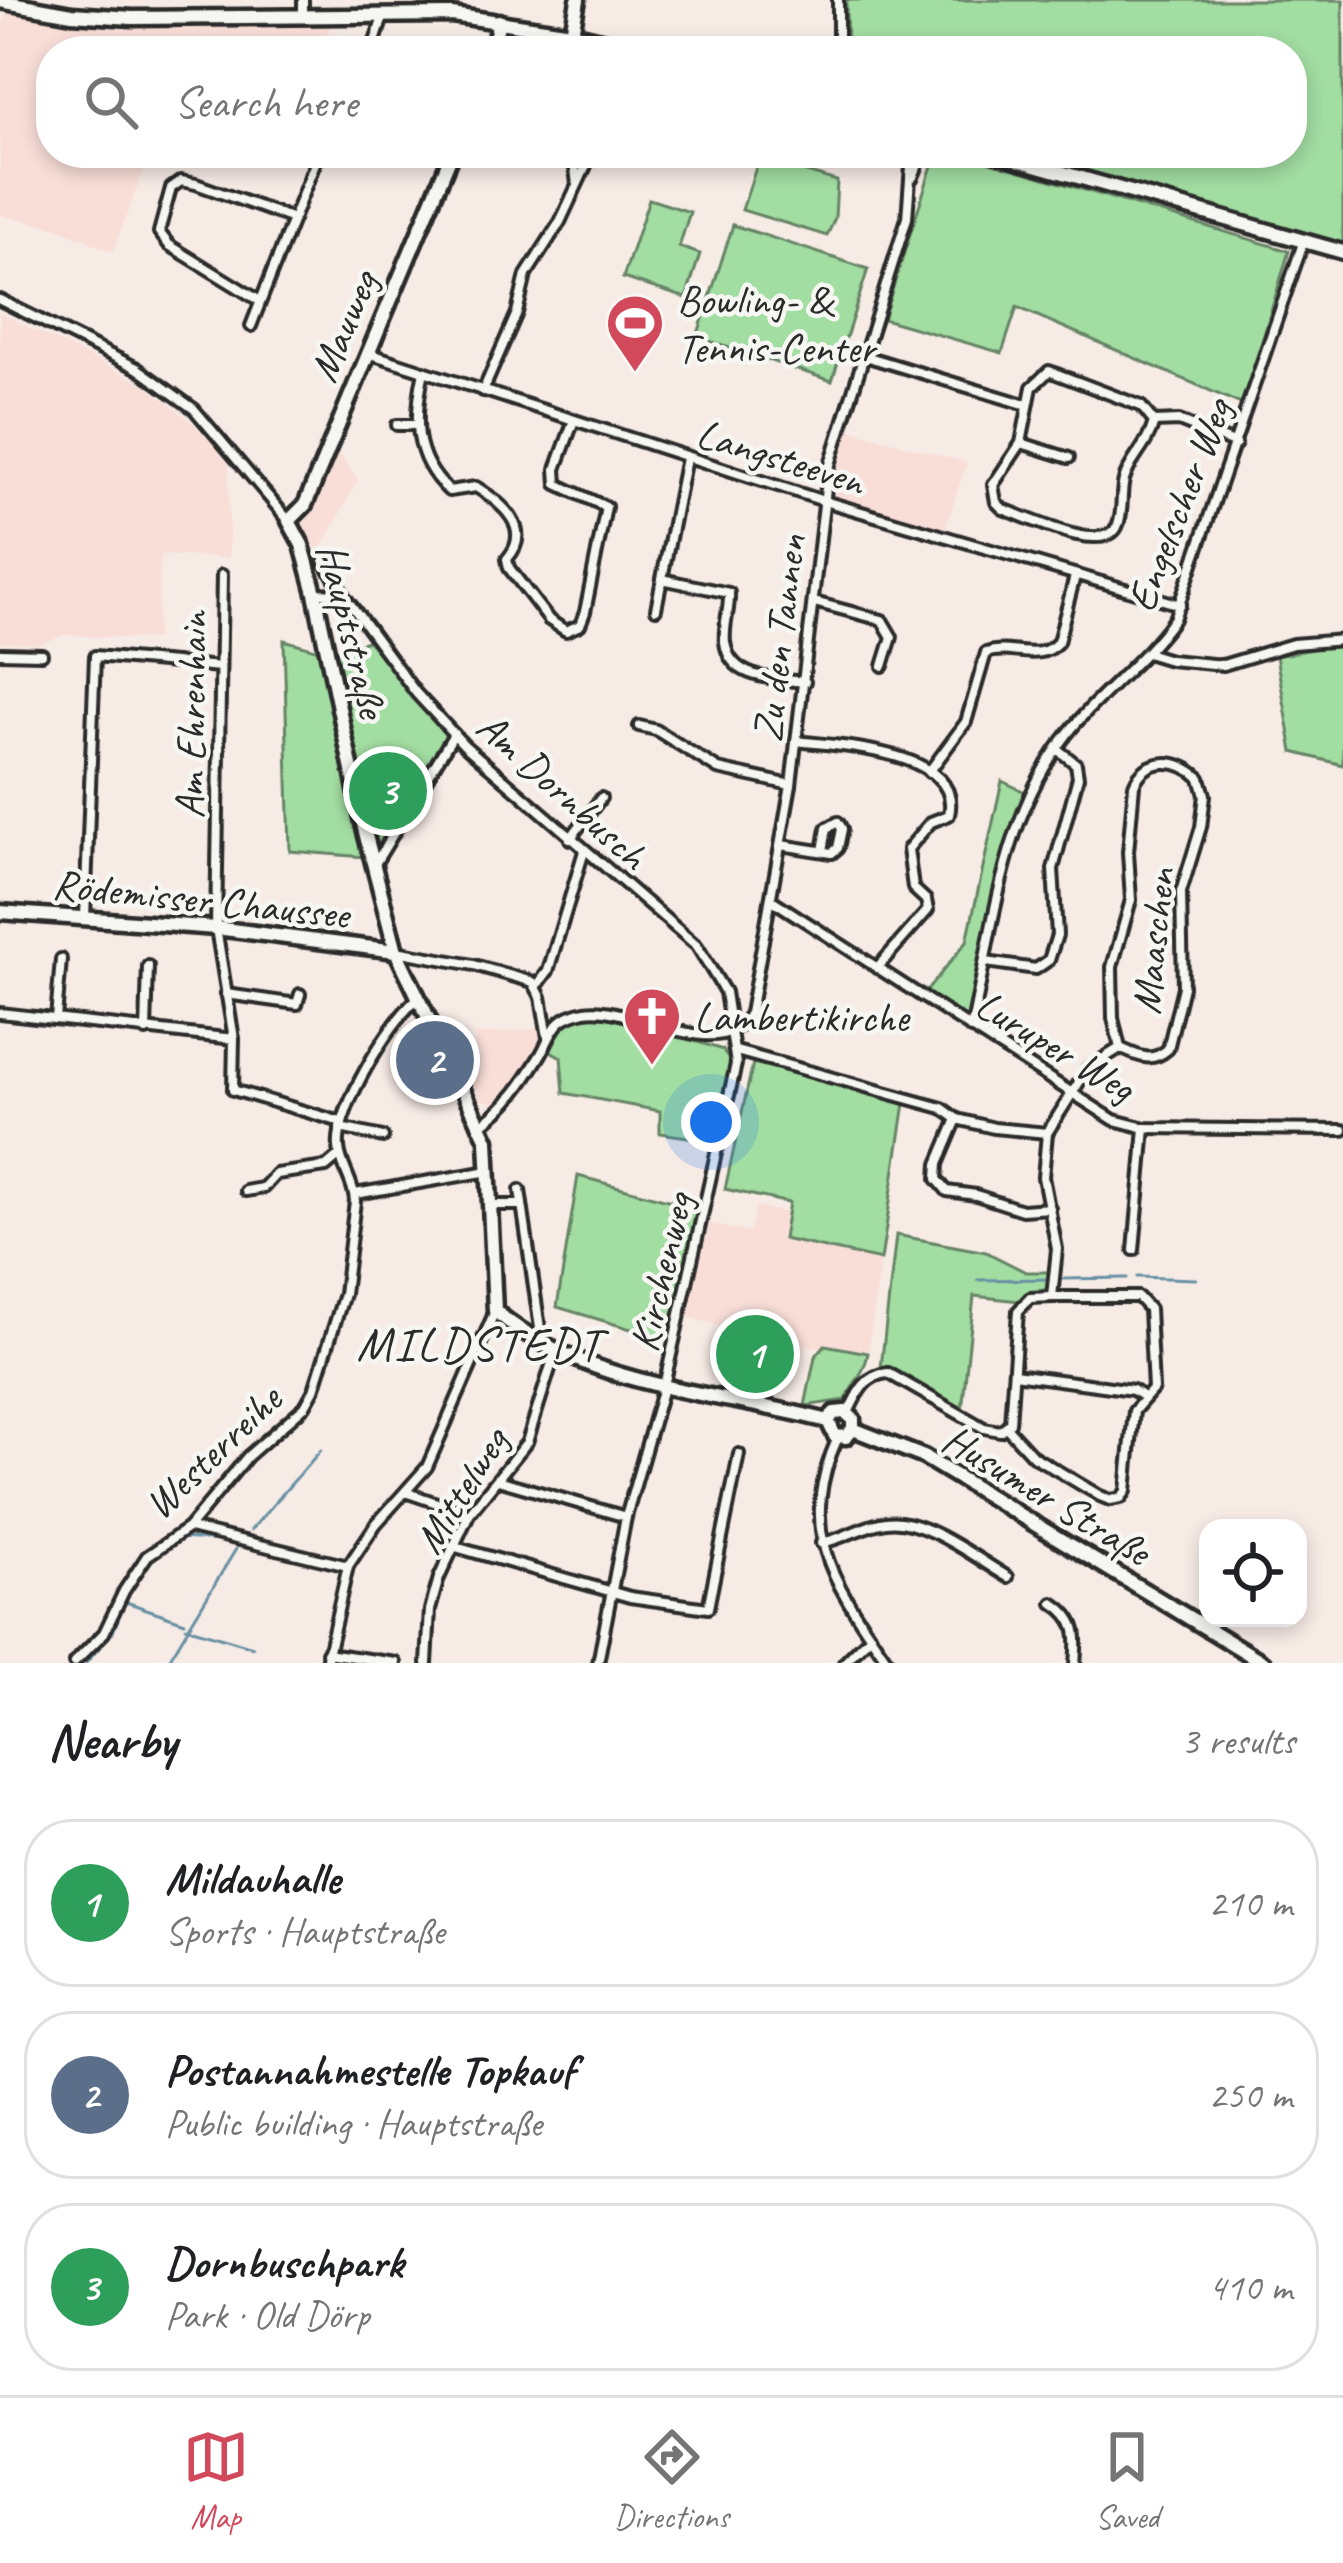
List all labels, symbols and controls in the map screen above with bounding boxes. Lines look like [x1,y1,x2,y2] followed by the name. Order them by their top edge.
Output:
[36,36,1307,168] search box
[78,69,144,135] icon: search
[174,74,357,131] text: Search here
[297,261,391,390] street label: Mauweg
[677,274,878,375] place label: Bowling- & Tennis-Center
[604,292,666,374] sports icon: Bowling- & Tennis-Center
[1115,389,1245,619] street label: Engelscher Weg
[691,407,873,509] street label: Langsteeven
[740,531,819,745] street label: Zu den Tannen
[304,537,400,727] street label: Hauptstraße
[163,609,220,819] street label: Am Ehrenhain
[466,701,660,883] street label: Am Dornbusch
[349,746,427,836] pin: 3
[50,858,355,942] street label: Rödemisser Chaussee
[1119,865,1188,1017] street label: Maaschen
[966,978,1146,1116] street label: Luruper Weg
[621,985,683,1067] church icon: Lambertikirche
[694,991,911,1044] place label: Lambertikirche
[396,1015,474,1105] pin: 2
[681,1092,741,1152] your location
[618,1186,706,1357] street label: Kirchenweg
[716,1309,794,1399] pin: 1
[357,1314,610,1374] district label: MILDSTEDT
[133,1372,295,1530] street label: Westerreihe
[933,1413,1162,1580] street label: Husumer Straße
[402,1416,522,1563] street label: Mittelweg
[1199,1519,1307,1627] map controls
[1199,1519,1307,1627] button: locate
[48,1709,176,1773] text: Nearby
[1181,1717,1295,1766] text: 3 results
[165,1850,340,1907] text: Mildauhalle
[81,1879,99,1928] text: 1
[1208,1879,1292,1928] text: 210 m
[165,1907,444,1956] text: Sports · Hauptstraße
[165,2042,575,2099] text: Postannahmestelle Topkauf
[81,2071,99,2120] text: 2
[1208,2071,1292,2120] text: 250 m
[165,2099,542,2148] text: Public building · Hauptstraße
[165,2234,403,2291] text: Dornbuschpark
[81,2263,99,2312] text: 3
[1208,2263,1292,2312] text: 410 m
[165,2291,370,2340] text: Park · Old Dörp
[183,2424,249,2538] tab: Map
[614,2424,729,2538] tab: Directions
[1094,2424,1160,2538] tab: Saved

